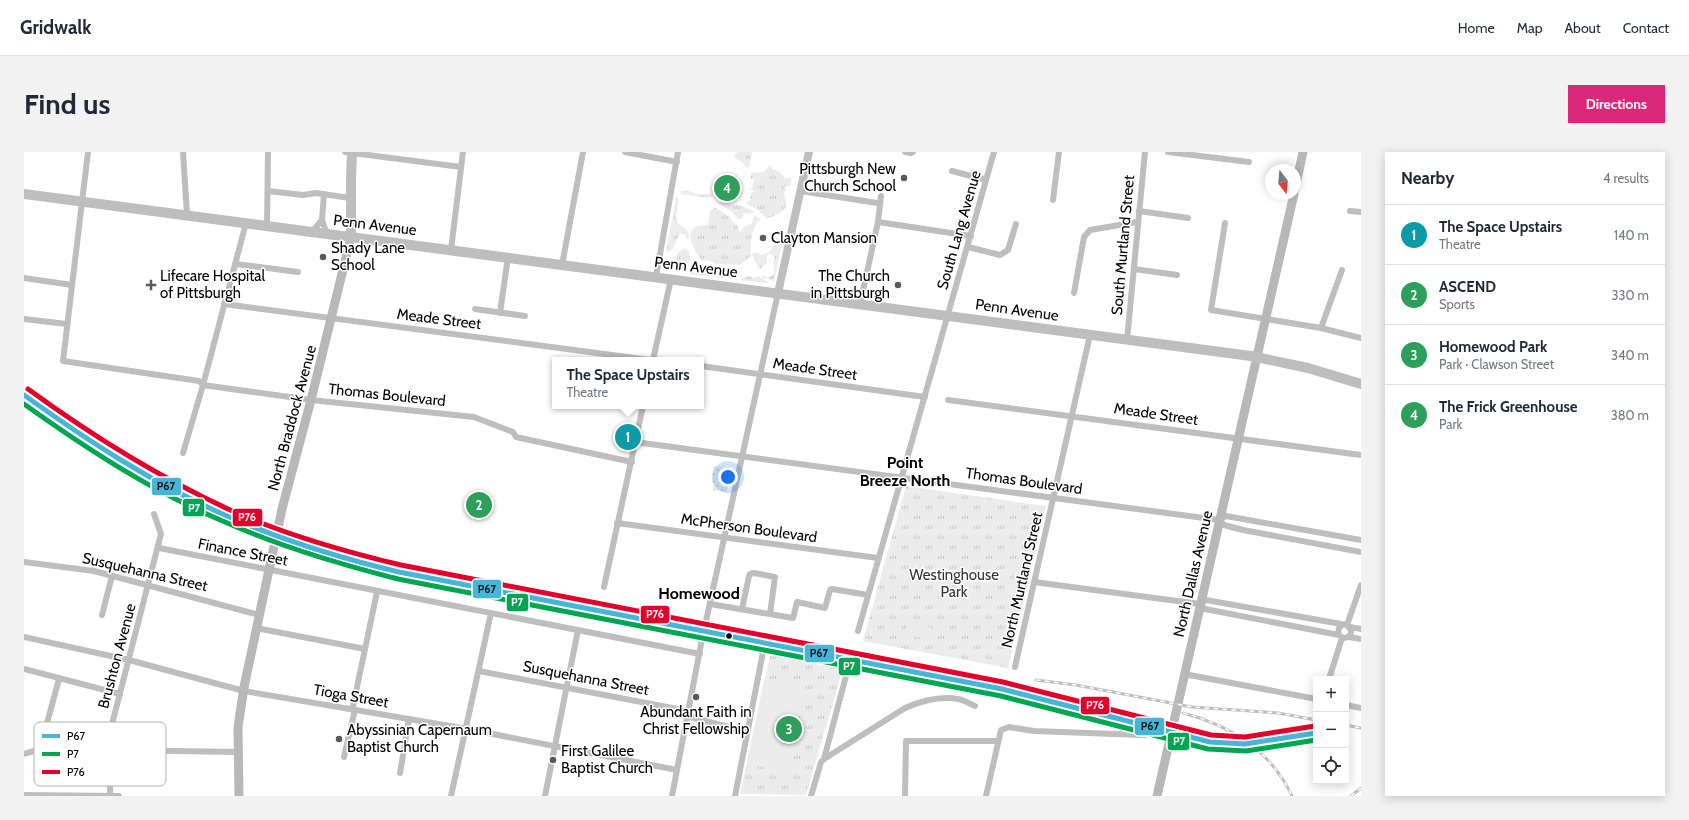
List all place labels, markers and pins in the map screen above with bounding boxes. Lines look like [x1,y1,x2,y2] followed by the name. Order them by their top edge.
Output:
[799,160,896,195] place label: Pittsburgh New Church School
[714,173,740,203] pin: 4
[899,173,909,183] marker: Pittsburgh New Church School
[771,229,877,247] place label: Clayton Mansion
[758,233,768,243] marker: Clayton Mansion
[331,239,405,274] place label: Shady Lane School
[318,252,328,262] marker: Shady Lane School
[160,267,265,302] place label: Lifecare Hospital of Pittsburgh
[811,267,890,302] place label: The Church in Pittsburgh
[145,279,157,291] marker: Lifecare Hospital of Pittsburgh
[893,280,903,290] marker: The Church in Pittsburgh
[615,422,641,452] pin: 1
[466,490,492,520] pin: 2
[724,631,734,641] unlabelled marker
[691,692,701,702] marker: Abundant Faith in Christ Fellowship
[640,703,752,738] place label: Abundant Faith in Christ Fellowship
[776,714,802,744] pin: 3
[347,721,492,756] place label: Abyssinian Capernaum Baptist Church
[334,734,344,744] marker: Abyssinian Capernaum Baptist Church
[561,742,653,777] place label: First Galilee Baptist Church
[548,755,558,765] marker: First Galilee Baptist Church

